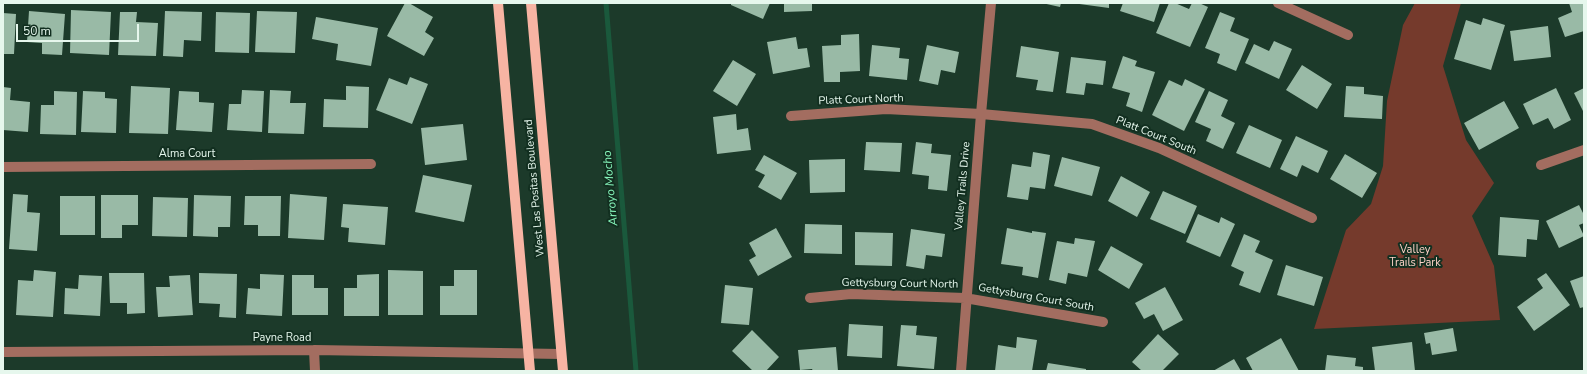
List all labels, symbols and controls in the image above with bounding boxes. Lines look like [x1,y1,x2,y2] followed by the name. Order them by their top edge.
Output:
[18,16,141,42] scale bar
[23,23,51,39] text: 50 m
[818,92,904,108] street label: Platt Court North
[1114,114,1198,158] street label: Platt Court South
[522,119,548,257] street label: West Las Positas Boulevard
[953,141,973,231] street label: Valley Trails Drive
[159,147,215,161] street label: Alma Court
[601,150,621,226] water label: Arroyo Mocho
[1389,243,1441,269] park label: Valley Trails Park
[841,276,959,292] street label: Gettysburg Court North
[977,281,1095,315] street label: Gettysburg Court South
[253,331,311,345] street label: Payne Road

